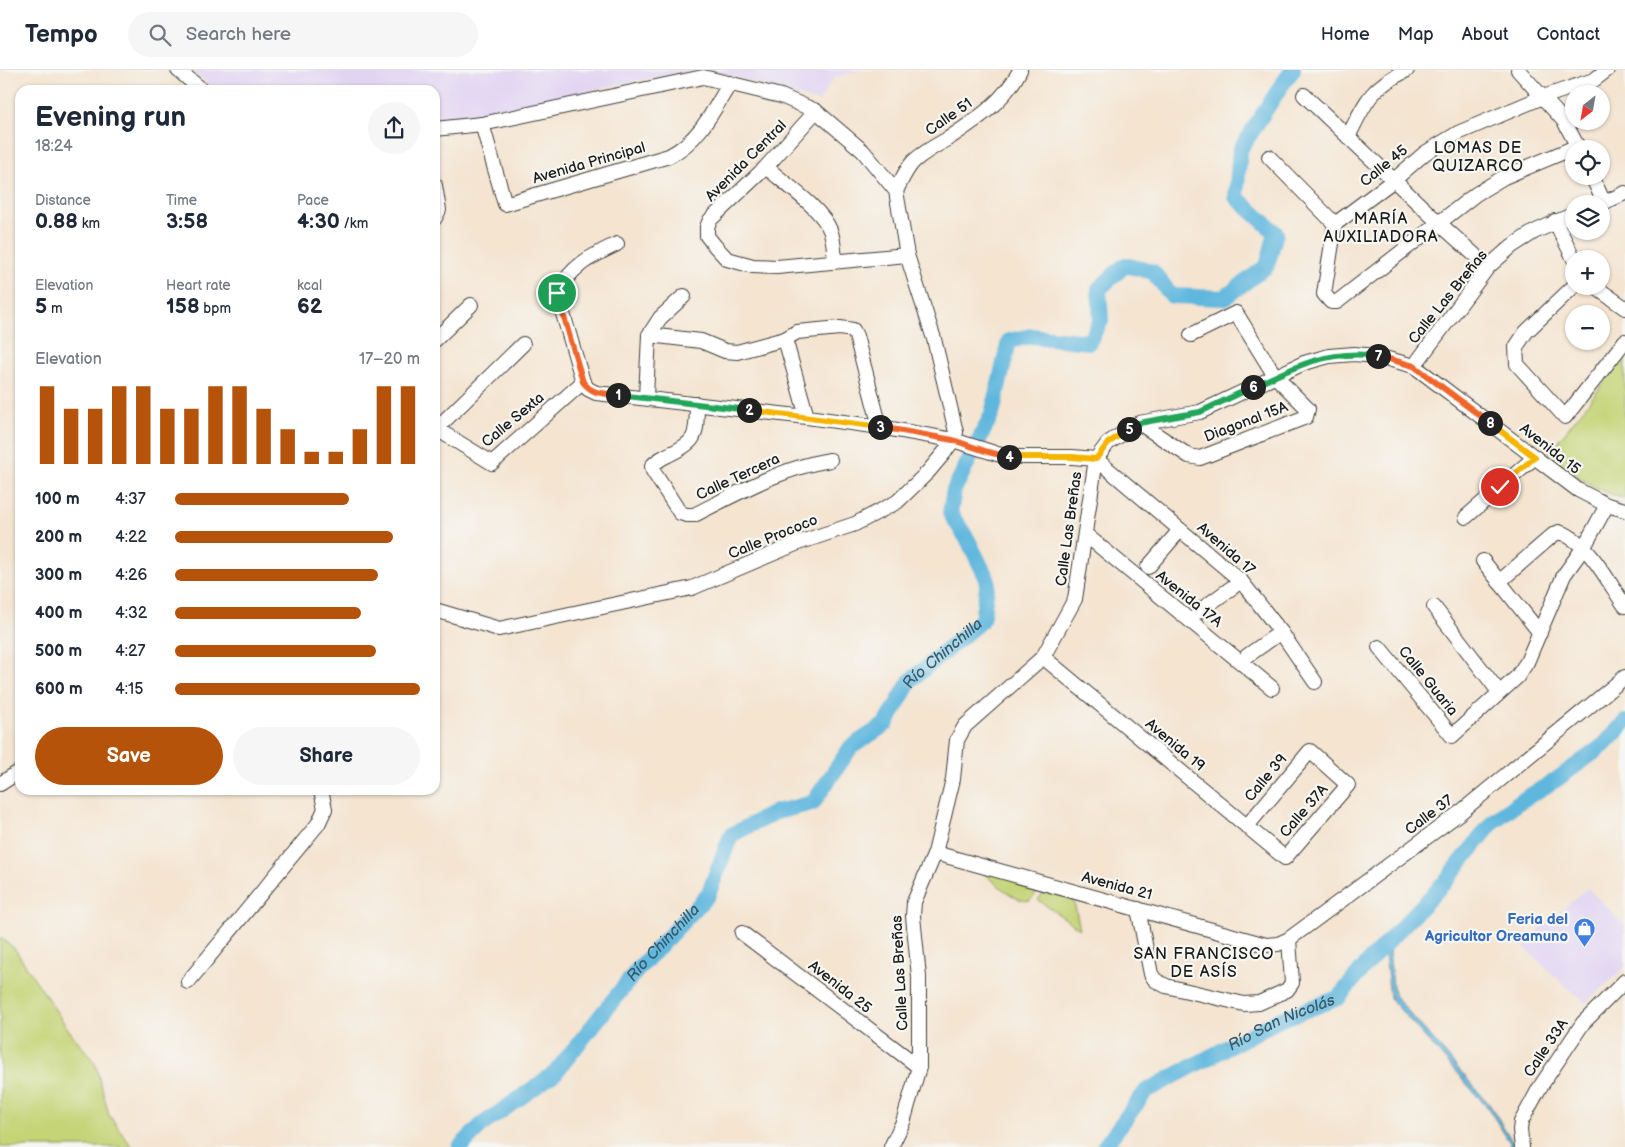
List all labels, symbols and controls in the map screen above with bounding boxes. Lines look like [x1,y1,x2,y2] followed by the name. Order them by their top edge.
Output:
[128,12,478,57] search box
[25,20,98,49] text: Tempo
[146,21,174,49] icon: search
[186,23,291,46] text: Search here
[1321,24,1370,45] text: Home
[1398,24,1434,45] text: Map
[1462,24,1509,45] text: About
[1537,24,1600,45] text: Contact
[1565,85,1610,130] north arrow
[1565,85,1610,350] map controls
[922,94,976,140] street label: Calle 51
[35,101,186,134] text: Evening run
[368,102,420,154] button: share
[701,116,791,206] street label: Avenida Central
[35,137,73,156] text: 18:24
[530,138,648,188] street label: Avenida Principal
[1432,139,1524,176] district label: LOMAS DE QUIZARCO
[1565,140,1610,185] button: locate
[1356,141,1412,191] street label: Calle 45
[35,192,91,209] text: Distance
[166,192,197,209] text: Time
[297,192,329,209] text: Pace
[1565,195,1610,240] button: layers
[1324,208,1438,247] district label: MARÍA AUXILIADORA
[35,209,78,234] text: 0.88
[166,209,208,234] text: 3:58
[297,209,340,234] text: 4:30
[78,215,100,232] text: km
[340,215,368,232] text: /km
[1404,246,1492,348] street label: Calle Las Breñas
[1565,250,1610,295] button: +
[536,272,578,314] pin
[35,277,93,294] text: Elevation
[166,277,231,294] text: Heart rate
[297,277,322,294] text: kcal
[543,279,571,307] icon: arrive
[35,294,47,319] text: 5
[166,294,200,319] text: 158
[297,294,322,319] text: 62
[47,300,62,317] text: m
[200,300,231,317] text: bpm
[1565,305,1610,350] button: −
[1366,344,1390,368] pin: 7
[1375,348,1382,365] text: 7
[35,350,102,369] text: Elevation
[359,350,420,369] text: 17–20 m
[1240,374,1266,400] pin: 6
[1249,379,1258,396] text: 6
[606,382,630,408] pin: 1
[616,387,621,404] text: 1
[478,388,548,452] street label: Calle Sexta
[1201,397,1291,447] street label: Diagonal 15A
[736,398,762,422] pin: 2
[745,402,754,419] text: 2
[1478,410,1502,436] pin: 8
[868,414,892,440] pin: 3
[1486,415,1495,432] text: 8
[1116,416,1142,442] pin: 5
[876,419,885,436] text: 3
[1516,419,1584,479] street label: Avenida 15
[1125,421,1134,438] text: 5
[996,444,1022,470] pin: 4
[693,449,783,505] street label: Calle Tercera
[1005,449,1014,466] text: 4
[1479,466,1521,508] pin
[1052,470,1087,588] street label: Calle Las Breñas
[1486,473,1514,501] icon: check
[35,490,80,509] text: 100 m
[115,490,146,509] text: 4:37
[726,510,820,564] street label: Calle Prococo
[1193,519,1259,580] street label: Avenida 17
[35,528,82,547] text: 200 m
[115,528,147,547] text: 4:22
[35,566,82,585] text: 300 m
[115,566,147,585] text: 4:26
[1152,566,1227,632] street label: Avenida 17A
[35,604,82,623] text: 400 m
[115,604,147,623] text: 4:32
[898,614,986,692] water label: Río Chinchilla
[35,642,82,661] text: 500 m
[115,642,145,661] text: 4:27
[1394,642,1462,720] street label: Calle Guaria
[35,680,83,699] text: 600 m
[115,680,143,699] text: 4:15
[1141,714,1209,776] street label: Avenida 19
[35,727,223,785] button: Save
[233,727,420,785] button: Share
[1241,750,1291,806] street label: Calle 39
[1276,780,1333,842] street label: Calle 37A
[1401,790,1457,839] street label: Calle 37
[1080,867,1154,905] street label: Avenida 21
[622,900,704,985] water label: Río Chinchilla
[1424,910,1568,946] place label: Feria del Agricultor Oreamuno
[887,914,913,1031] street label: Calle Las Breñas
[1572,916,1596,947] shop icon: Feria del Agricultor Oreamuno
[1133,945,1275,982] district label: SAN FRANCISCO DE ASÍS
[804,956,876,1018] street label: Avenida 25
[1225,990,1338,1055] water label: Río San Nicolás
[1520,1015,1573,1081] street label: Calle 33A

